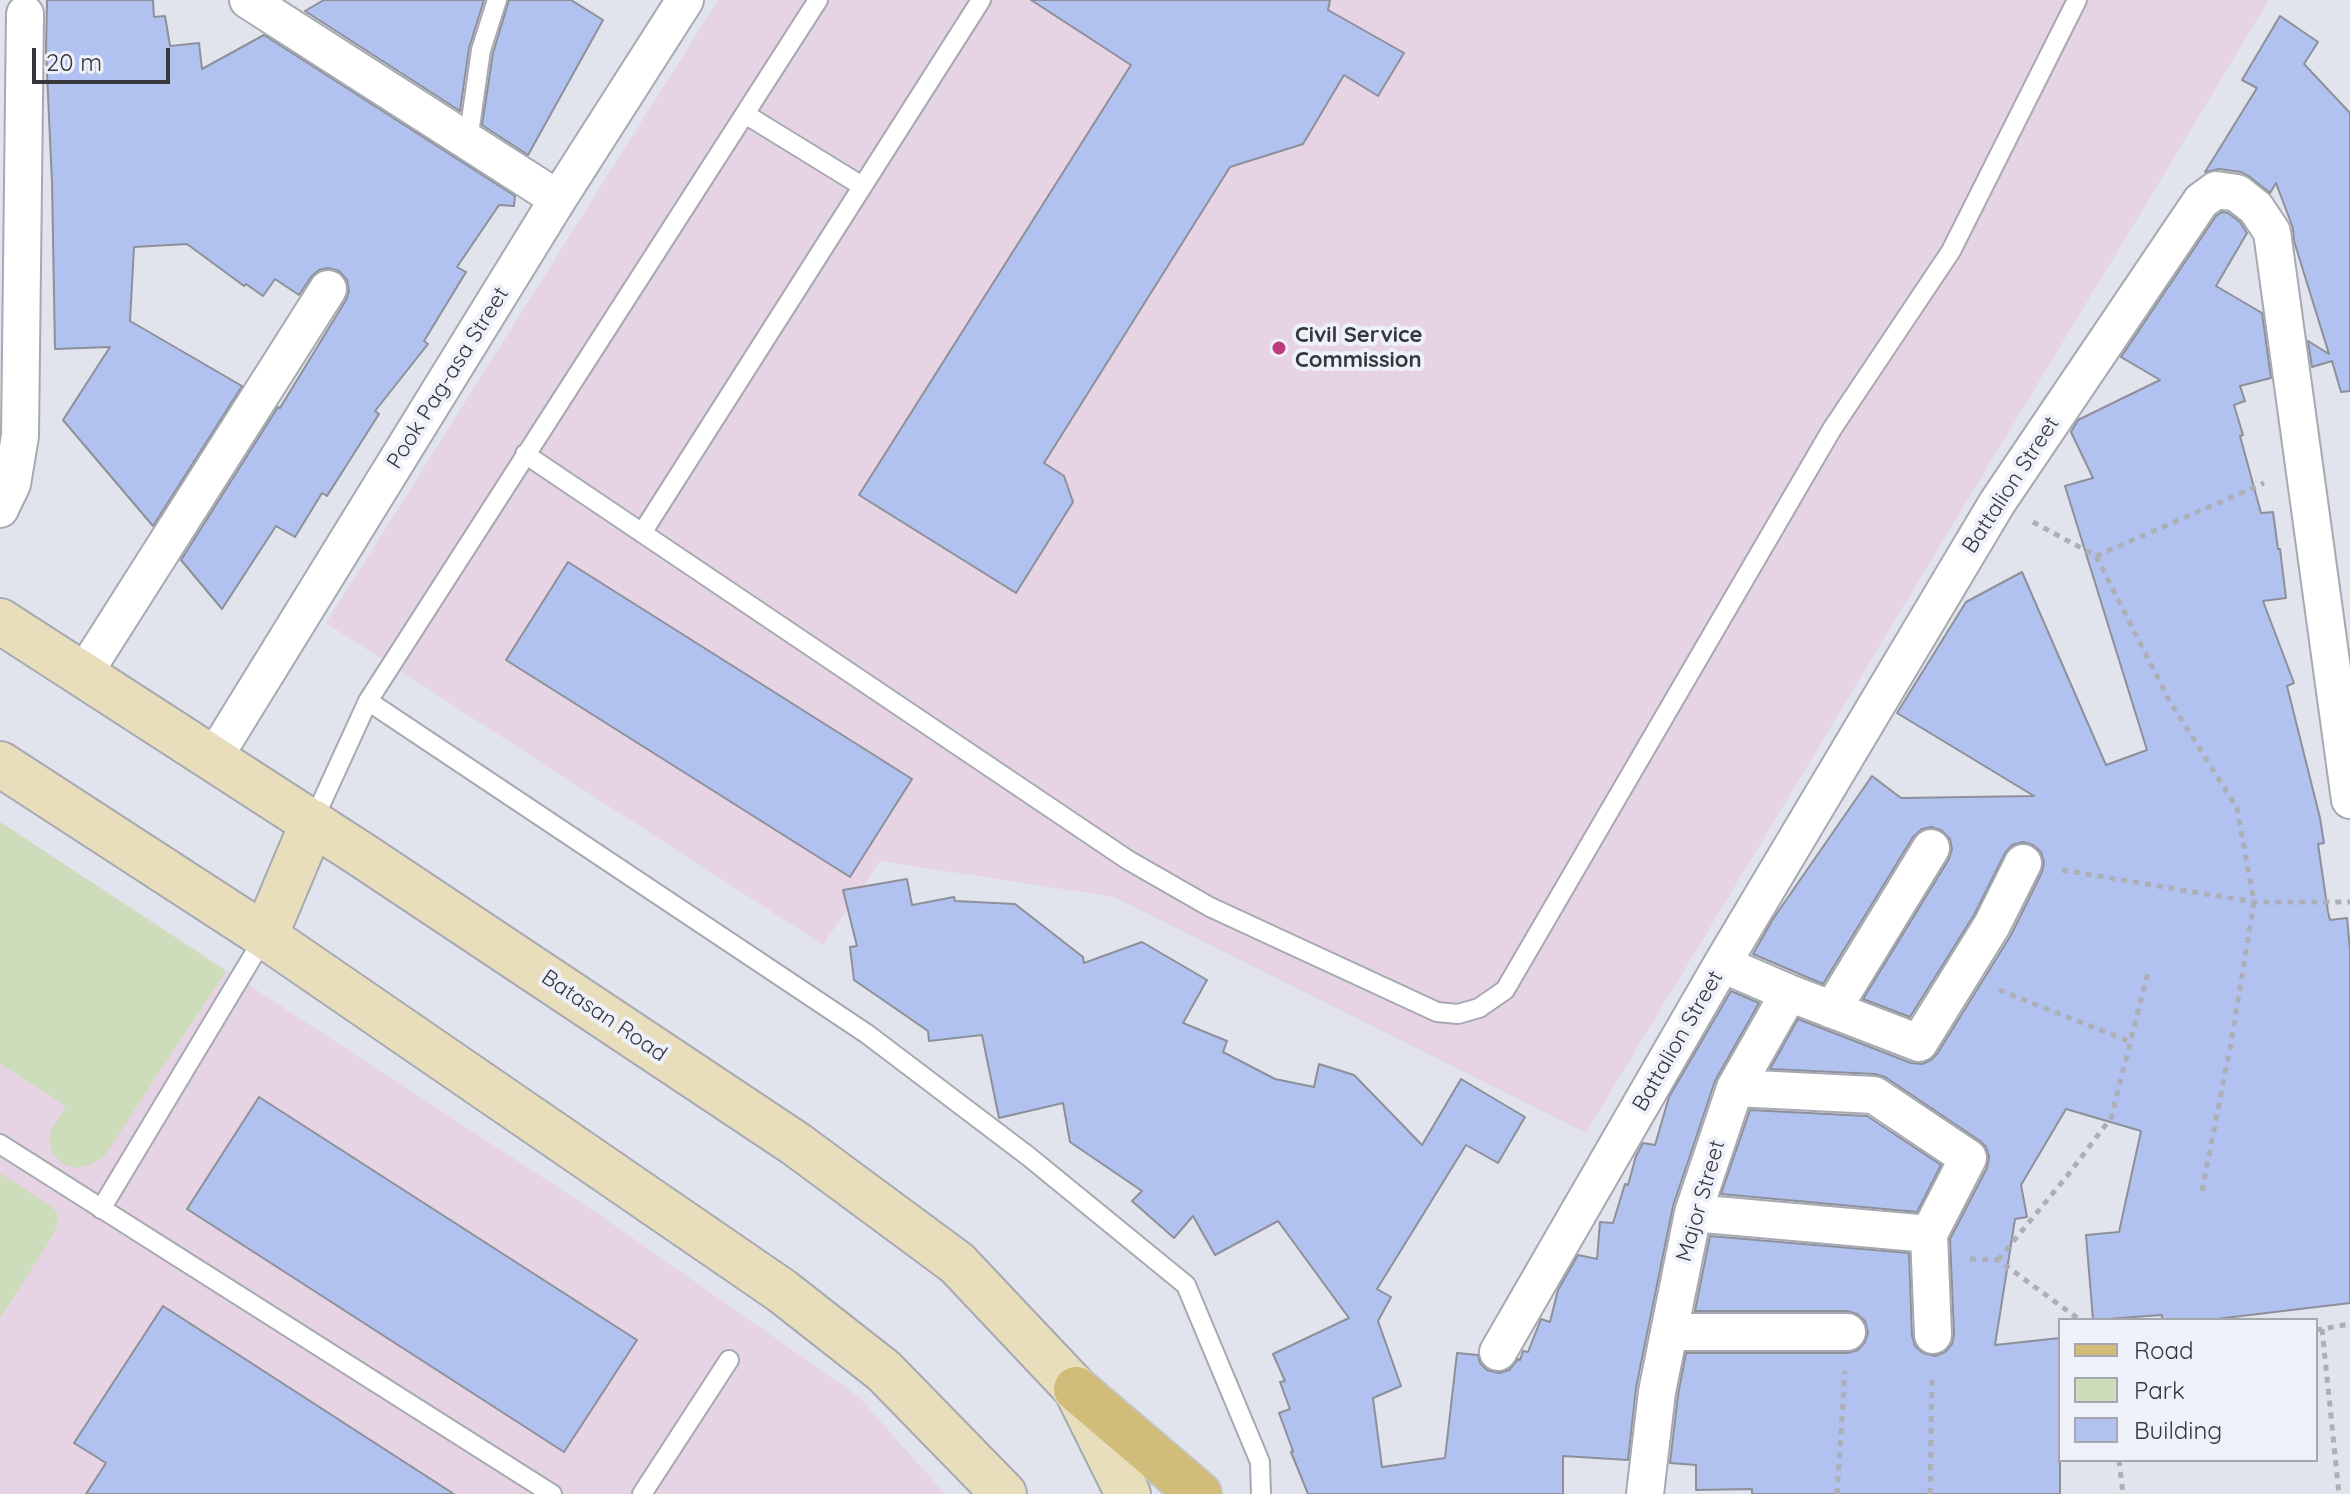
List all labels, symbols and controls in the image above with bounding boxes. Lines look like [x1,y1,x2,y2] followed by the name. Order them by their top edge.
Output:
[36,32,174,82] scale bar
[46,47,102,77] text: 20 m
[381,282,515,474] street label: Pook Pag-asa Street
[1295,322,1422,374] place label: Civil Service Commission
[1270,339,1288,357] marker: Civil Service Commission
[1957,412,2065,558] street label: Battalion Street
[536,964,672,1068] street label: Batasan Road
[1627,966,1729,1116] street label: Battalion Street
[1671,1137,1731,1265] street label: Major Street
[2058,1318,2318,1462] legend
[2134,1335,2194,1365] text: Road
[2134,1375,2185,1405] text: Park
[2134,1415,2222,1445] text: Building

